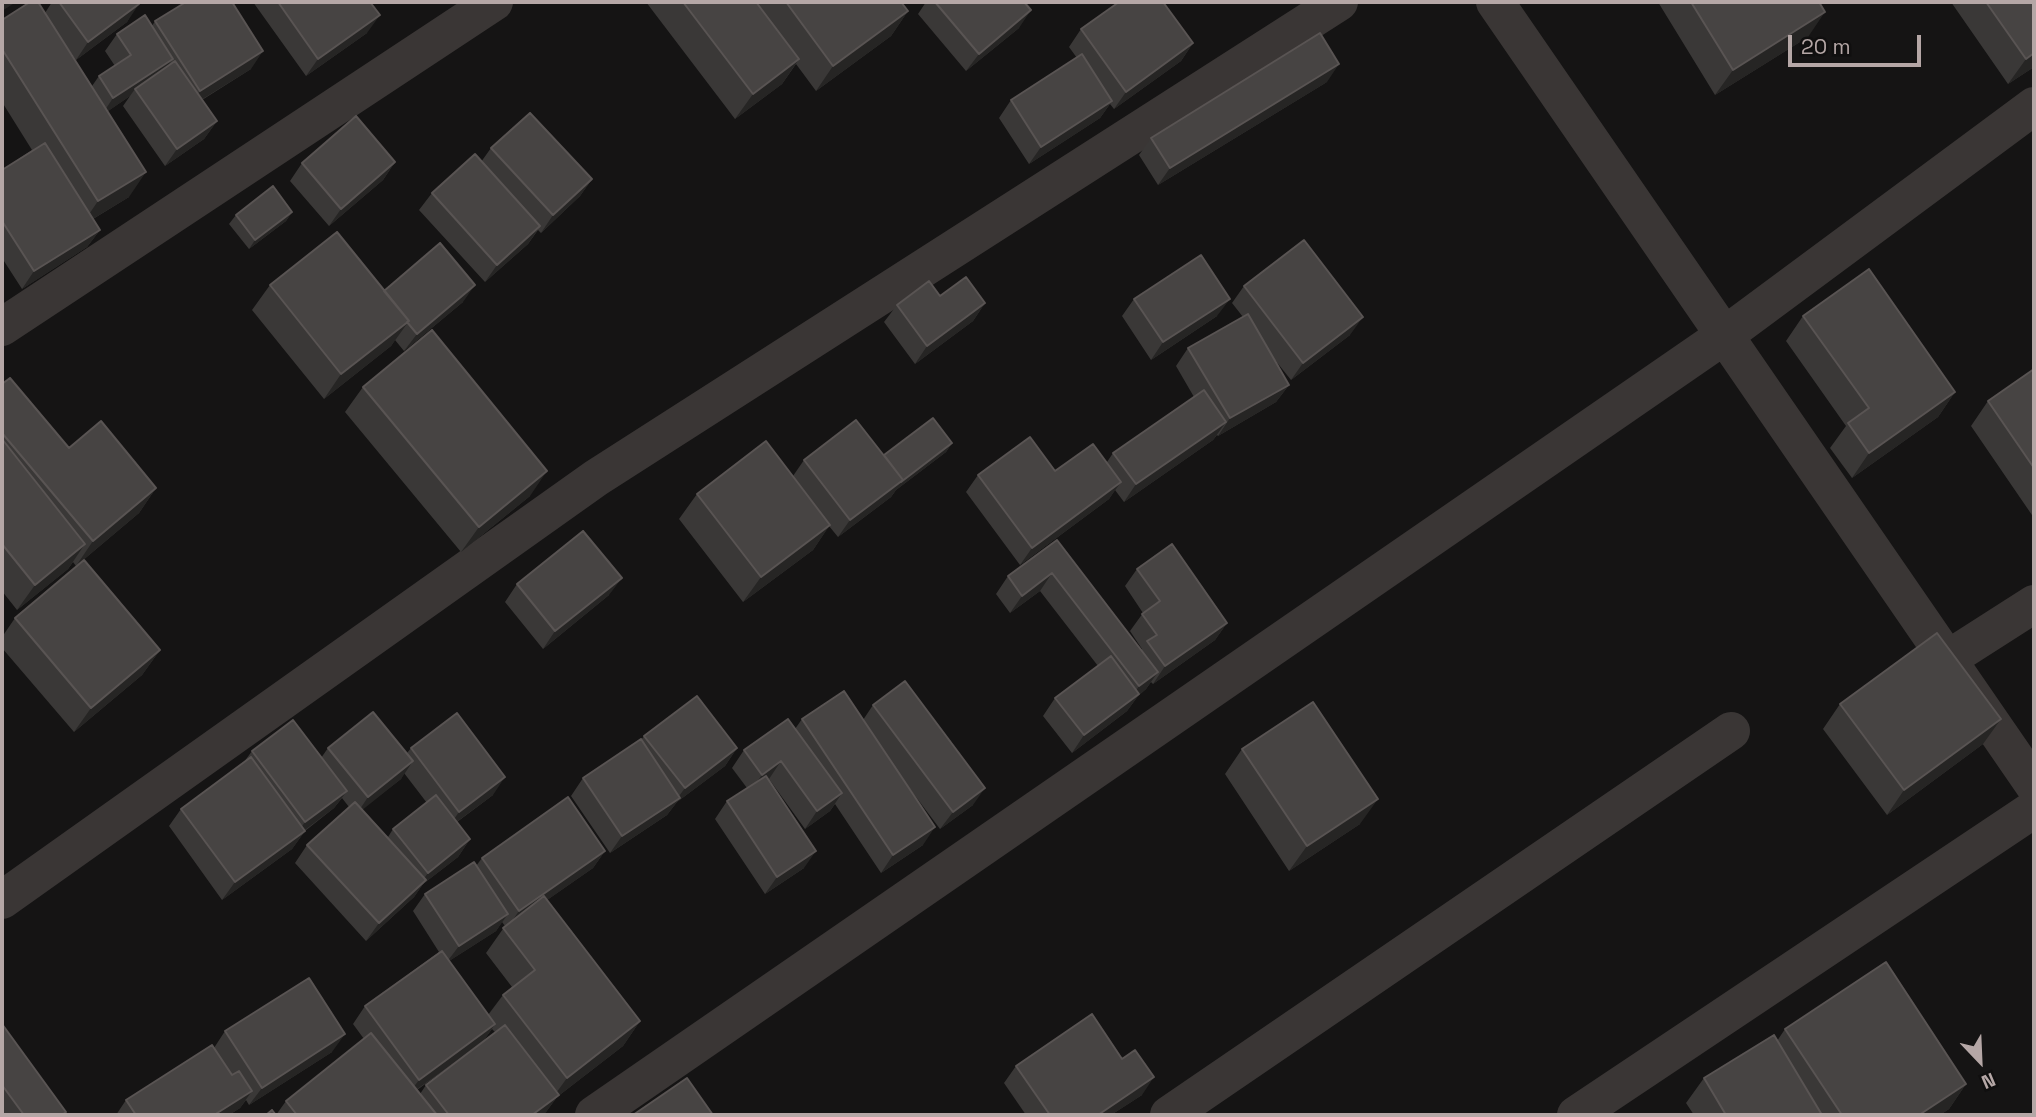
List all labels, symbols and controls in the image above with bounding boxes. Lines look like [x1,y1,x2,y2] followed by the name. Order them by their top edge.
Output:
[1791,21,1924,65] scale bar
[1801,33,1851,60] text: 20 m
[1945,1026,2015,1096] north arrow
[1978,1067,1999,1095] text: N

